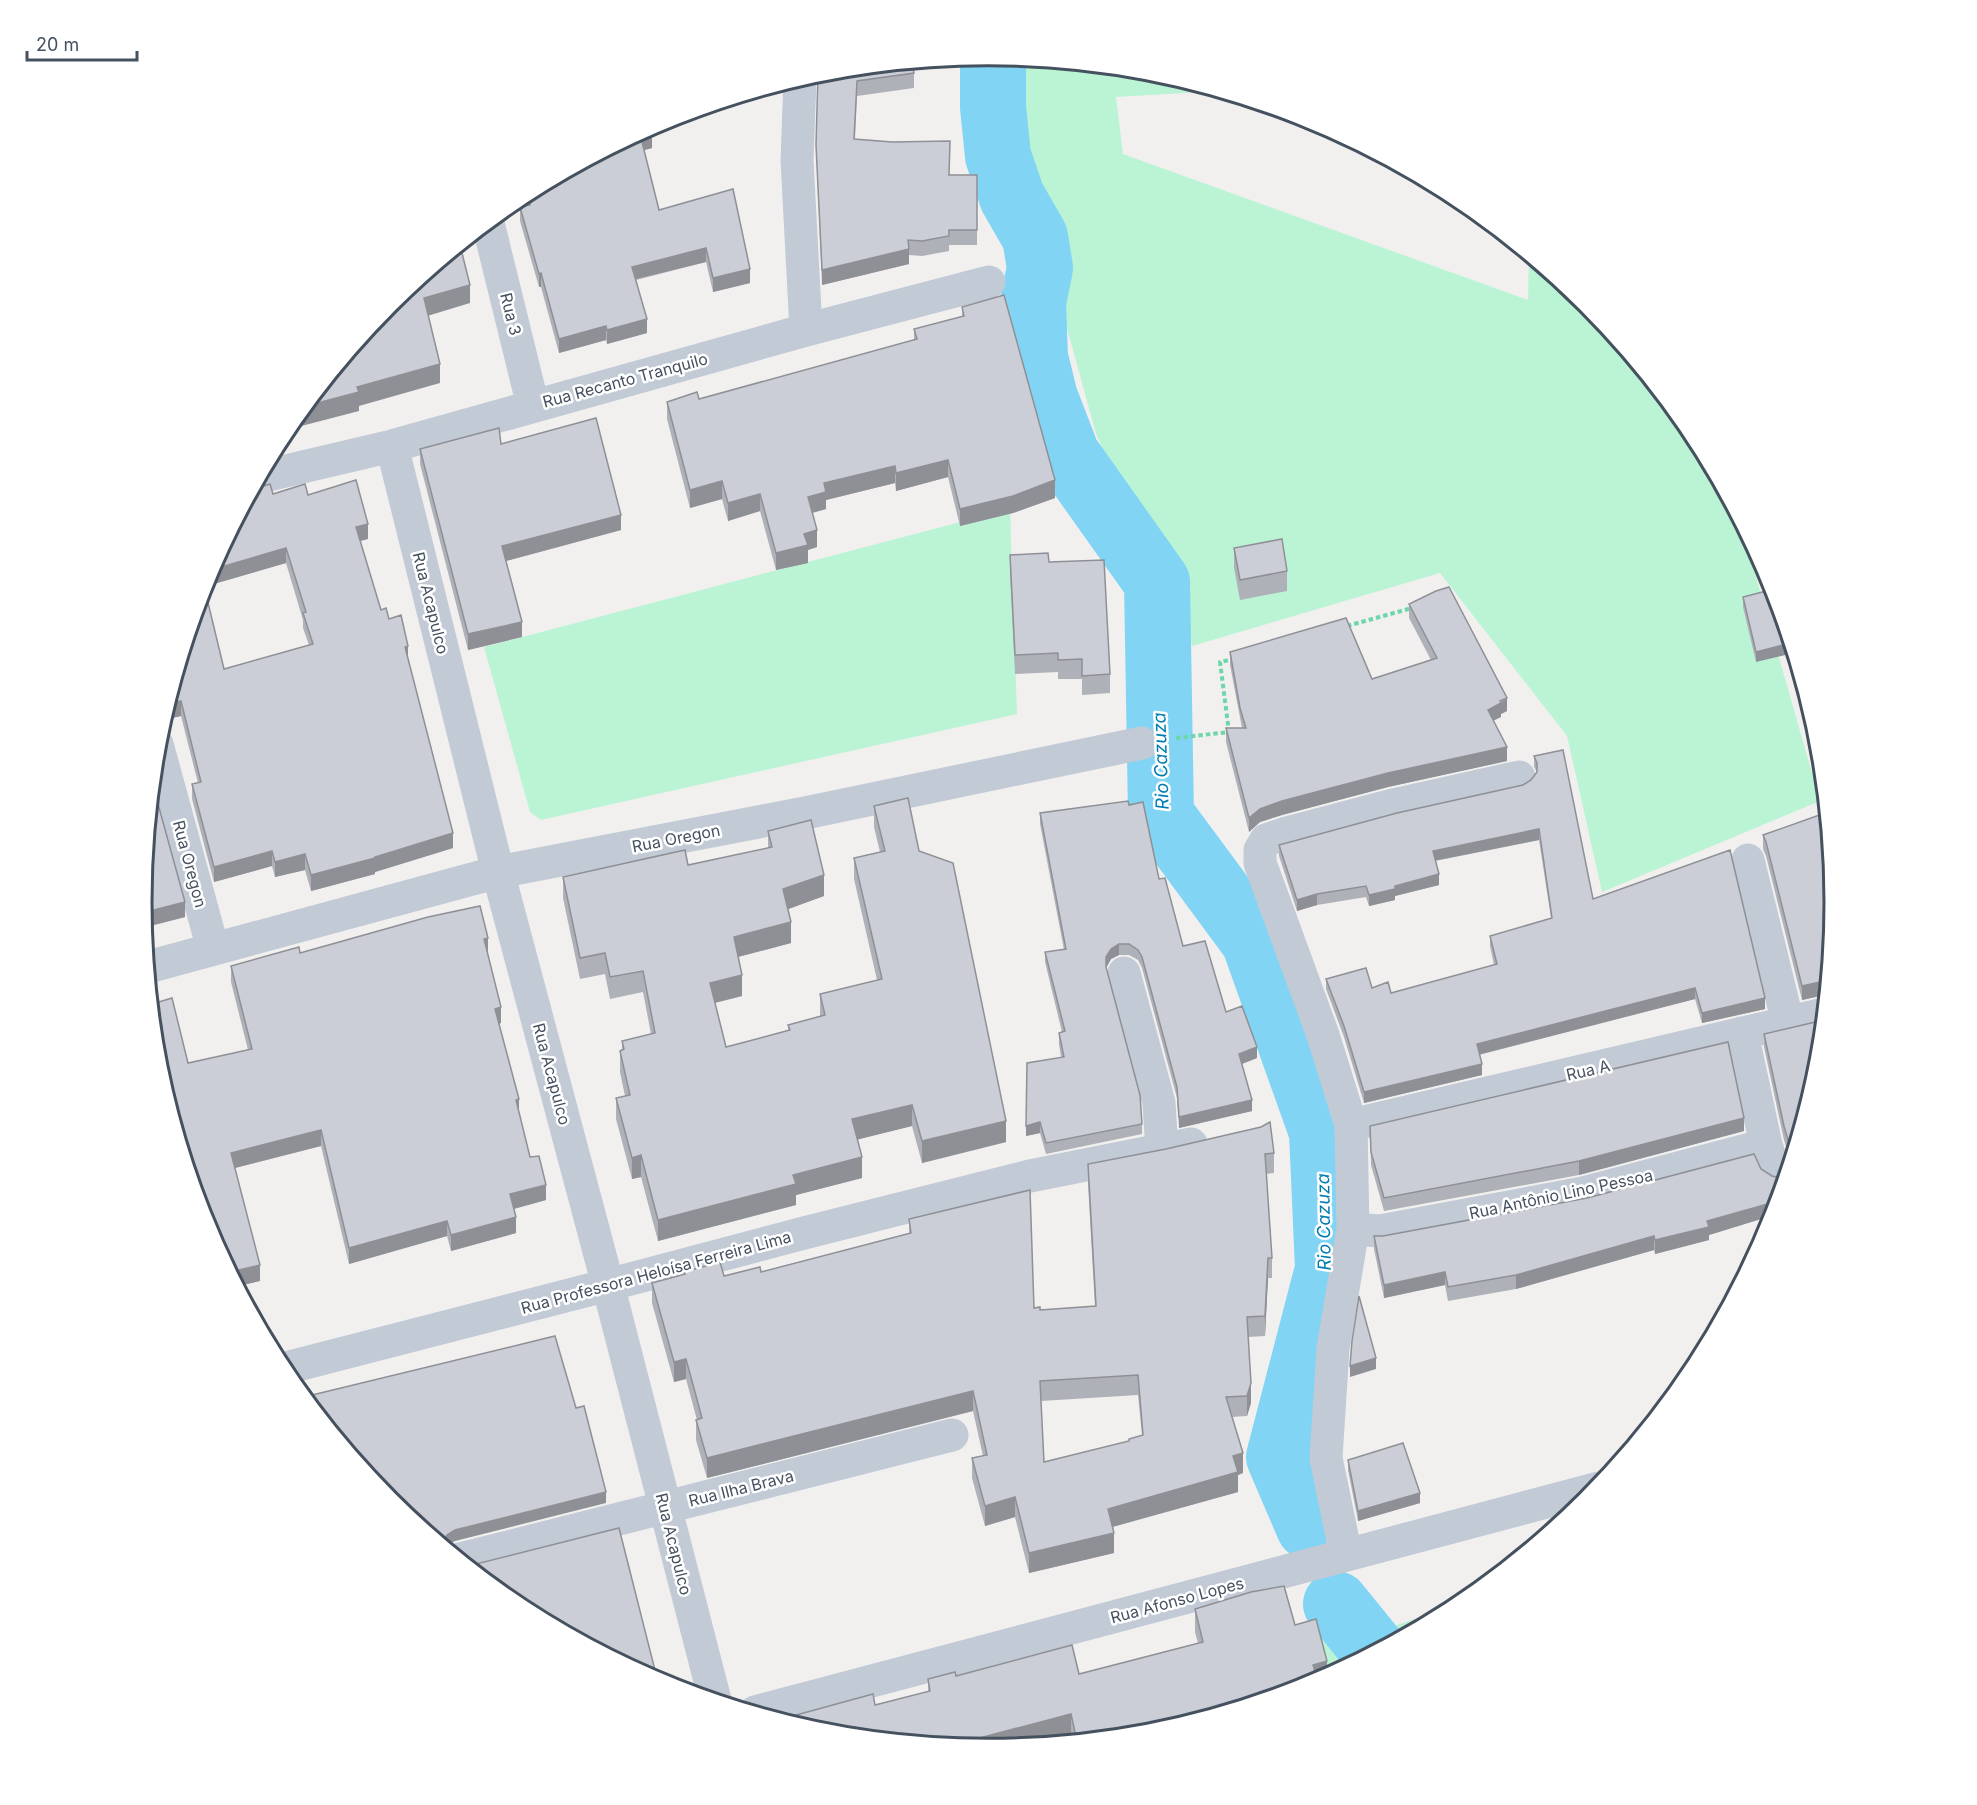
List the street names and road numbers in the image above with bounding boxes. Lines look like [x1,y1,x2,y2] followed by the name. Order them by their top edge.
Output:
[496,291,526,337] street label: Rua 3
[540,348,710,412] street label: Rua Recanto Tranquilo
[409,550,453,656] street label: Rua Acapulco
[169,818,211,910] street label: Rua Oregon
[630,820,722,856] street label: Rua Oregon
[529,1021,575,1127] street label: Rua Acapulco
[1564,1055,1612,1085] street label: Rua A
[1467,1165,1655,1223] street label: Rua Antônio Lino Pessoa
[519,1226,793,1318] street label: Rua Professora Heloísa Ferreira Lima
[686,1465,796,1511] street label: Rua Ilha Brava
[652,1491,696,1597] street label: Rua Acapulco
[1108,1573,1246,1627] street label: Rua Afonso Lopes

